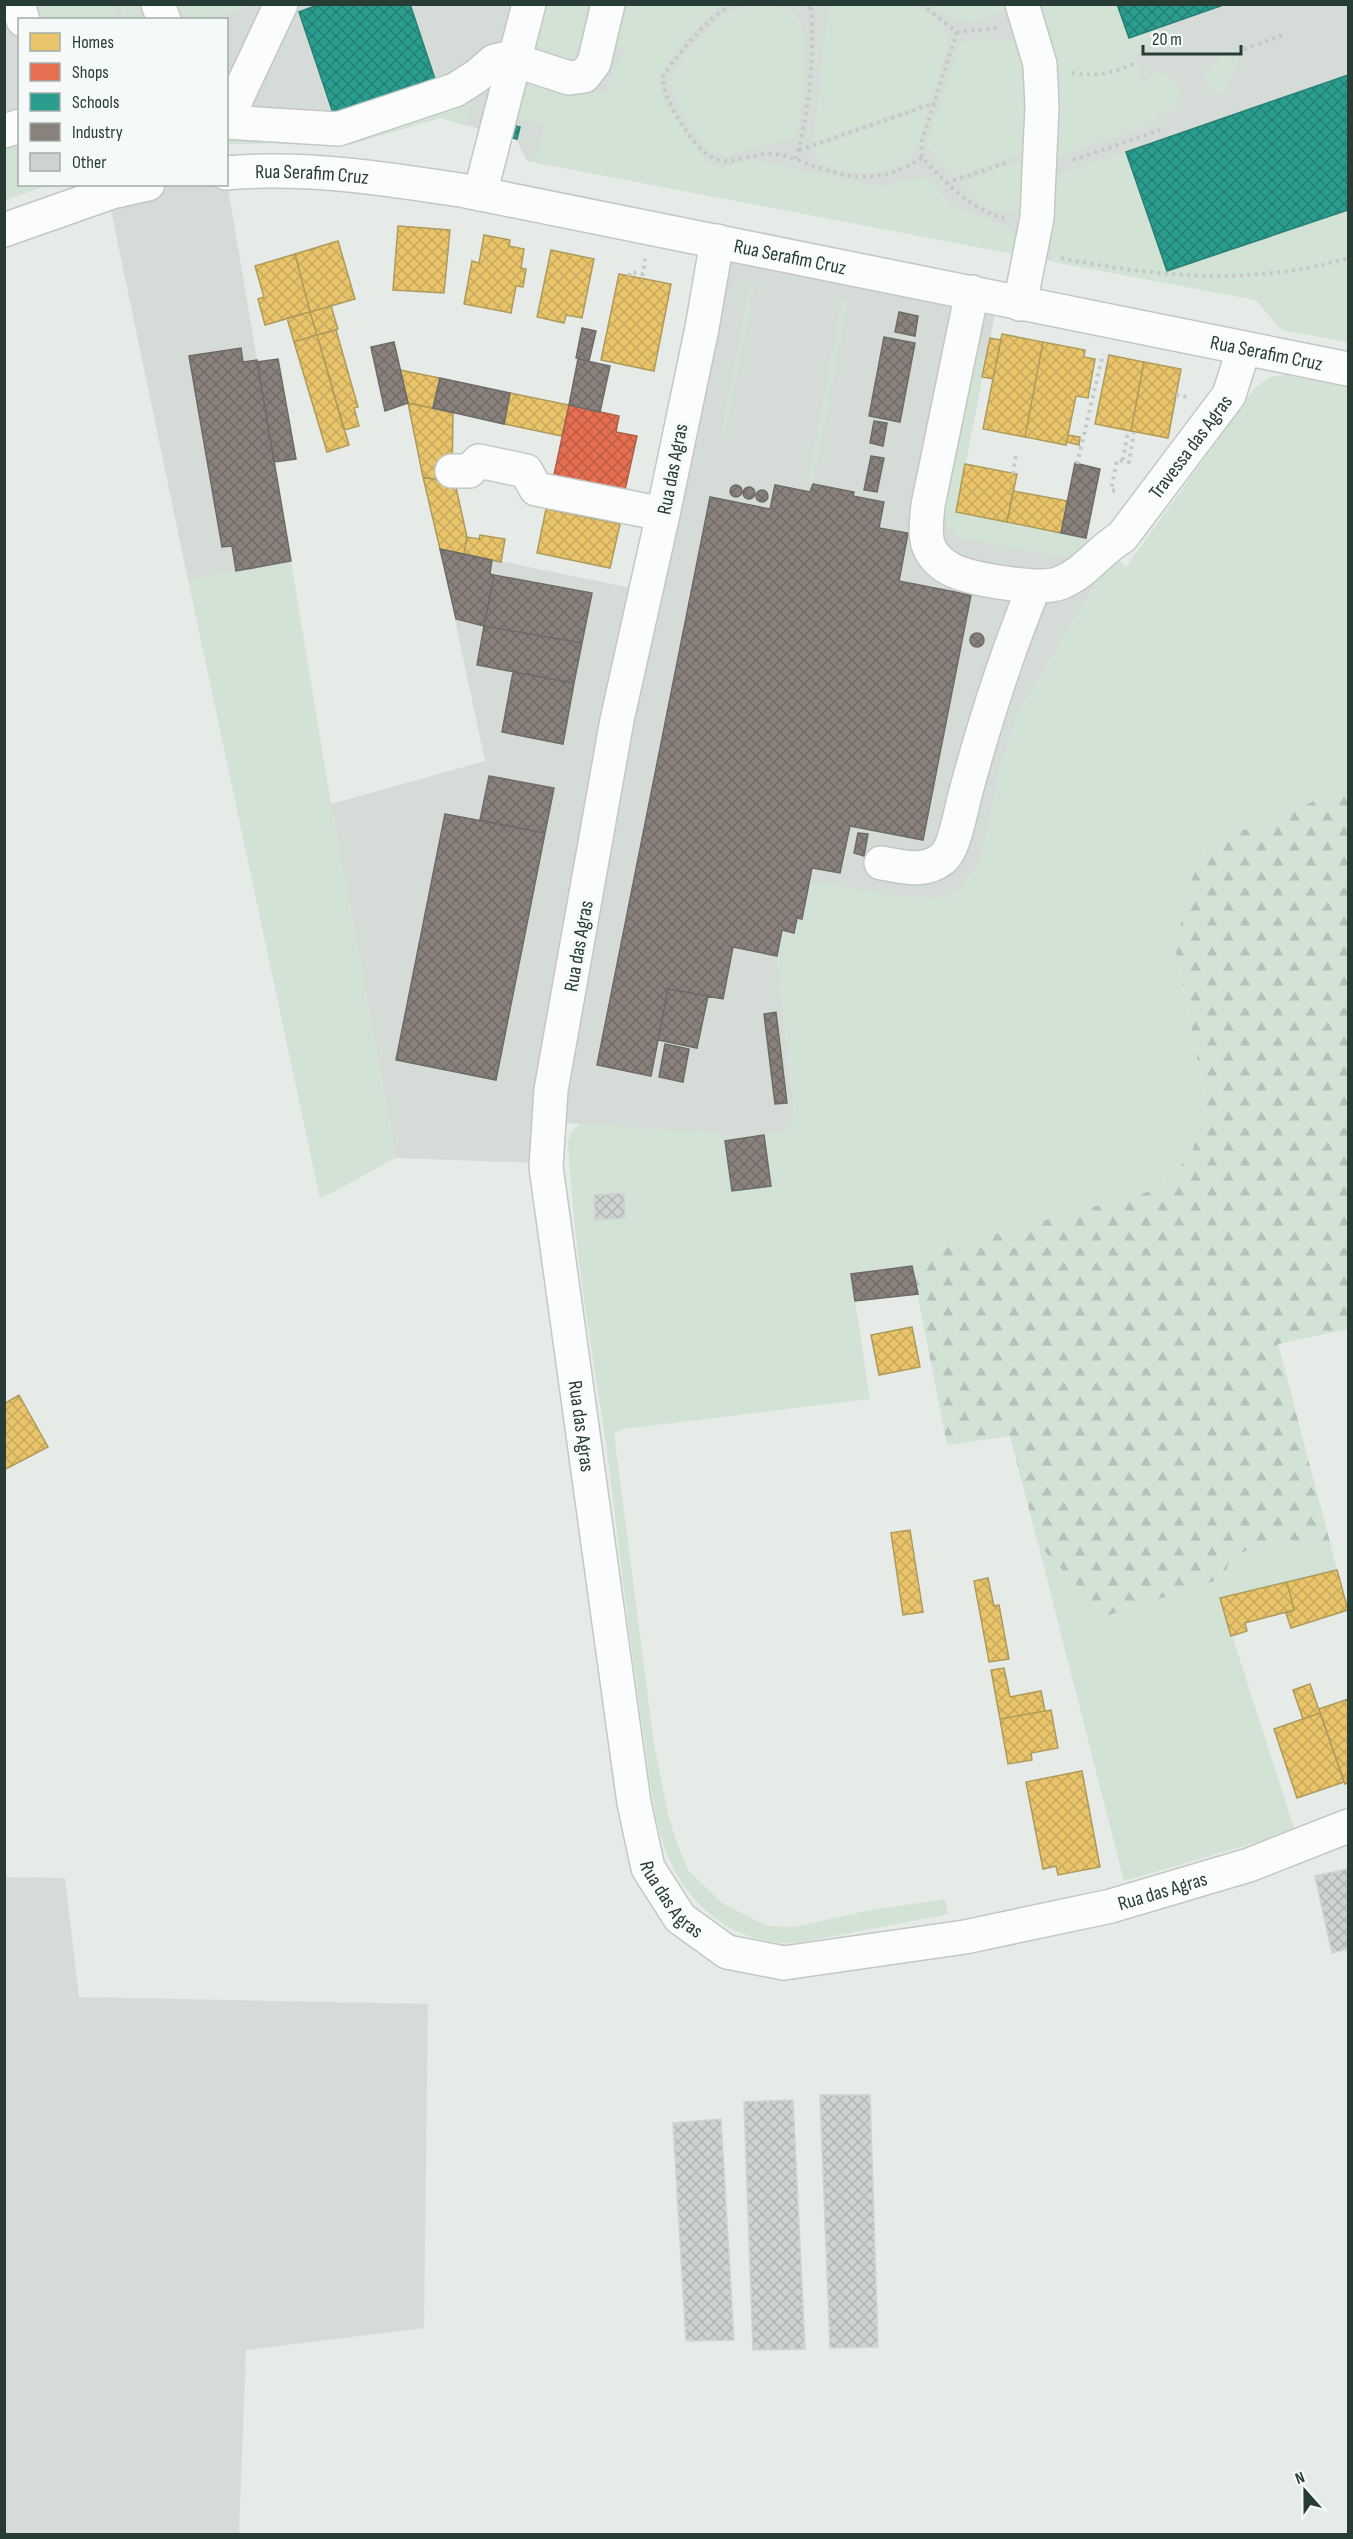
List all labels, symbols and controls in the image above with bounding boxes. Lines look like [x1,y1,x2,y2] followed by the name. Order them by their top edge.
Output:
[18,18,228,186] legend
[1143,18,1240,56] scale bar
[1152,29,1182,50] text: 20 m
[72,32,114,53] text: Homes
[72,62,109,83] text: Shops
[72,92,119,113] text: Schools
[72,122,123,143] text: Industry
[72,152,106,173] text: Other
[255,160,370,190] street label: Rua Serafim Cruz
[732,234,848,280] street label: Rua Serafim Cruz
[1208,331,1325,377] street label: Rua Serafim Cruz
[1144,390,1238,504] street label: Travessa das Agras
[652,422,694,517] street label: Rua das Agras
[559,899,599,994] street label: Rua das Agras
[563,1379,599,1474] street label: Rua das Agras
[634,1859,707,1944] street label: Rua das Agras
[1115,1867,1210,1916] street label: Rua das Agras
[1275,2461,1335,2521] north arrow
[1293,2468,1308,2489] text: N

